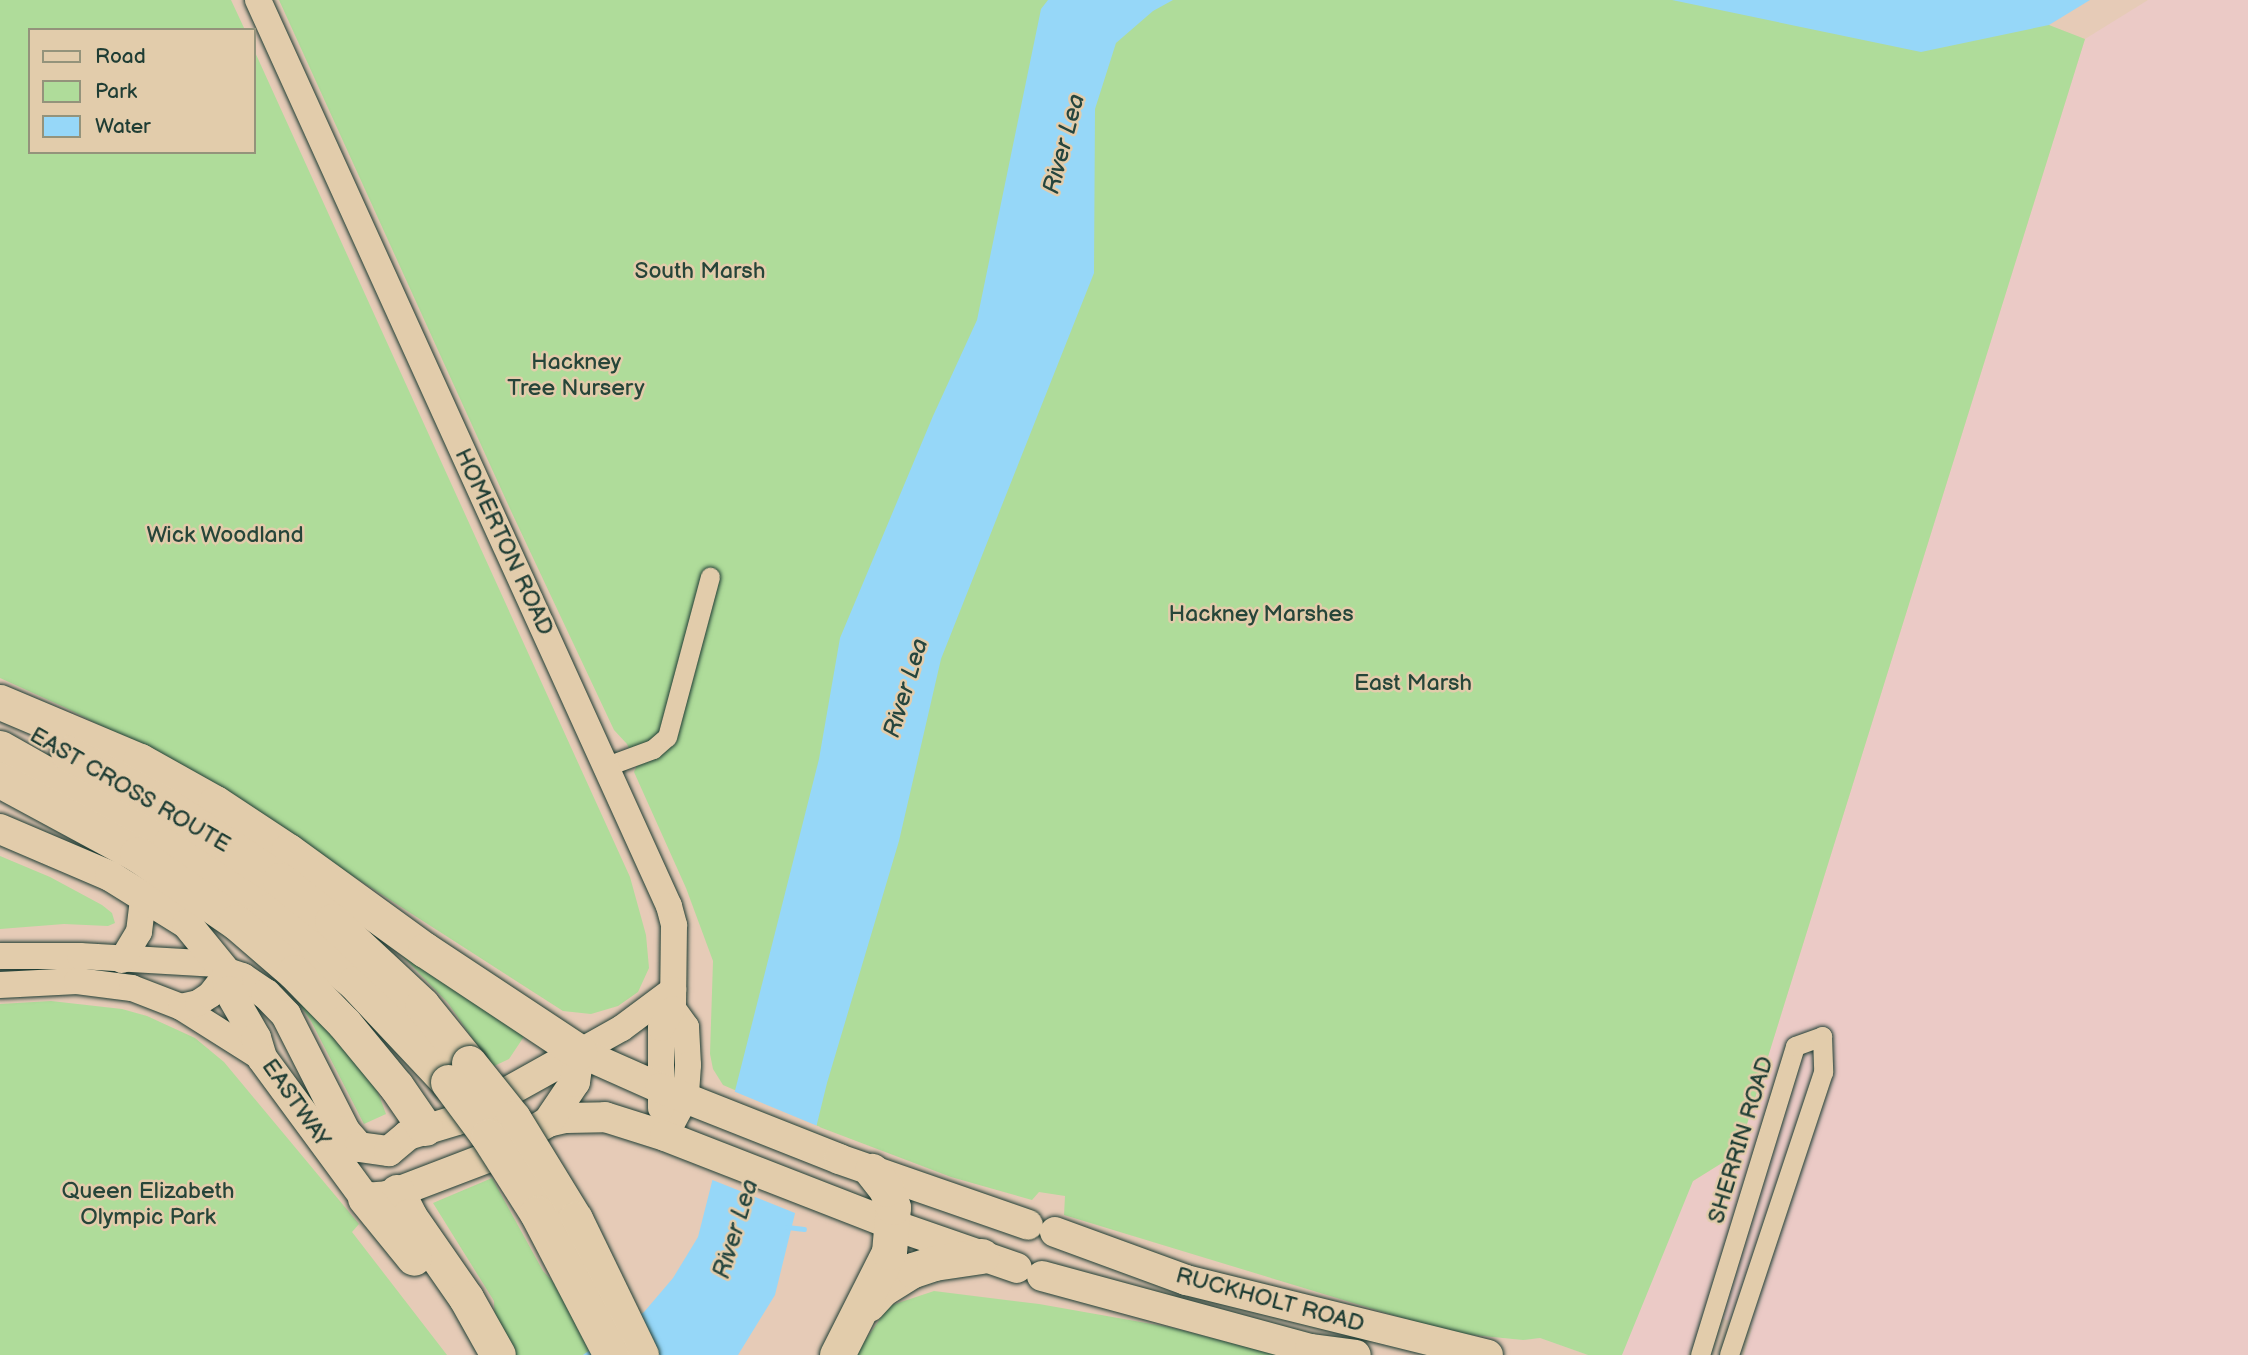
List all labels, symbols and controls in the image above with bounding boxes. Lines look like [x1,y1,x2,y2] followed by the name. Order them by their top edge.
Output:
[28,28,256,154] legend
[95,44,146,69] text: Road
[95,79,137,104] text: Park
[1037,91,1091,197] water label: River Lea
[95,114,151,139] text: Water
[635,257,765,285] park label: South Marsh
[507,348,645,402] park label: Hackney Tree Nursery
[449,444,559,640] street label: HOMERTON ROAD
[146,521,304,549] park label: Wick Woodland
[1168,600,1354,628] park label: Hackney Marshes
[877,635,935,741] water label: River Lea
[1354,669,1472,697] park label: East Marsh
[25,721,235,859] street label: EAST CROSS ROUTE
[1702,1053,1780,1227] street label: SHERRIN ROAD
[256,1054,336,1152] street label: EASTWAY
[707,1176,765,1282] water label: River Lea
[62,1177,234,1231] park label: Queen Elizabeth Olympic Park
[1173,1262,1367,1338] street label: RUCKHOLT ROAD

